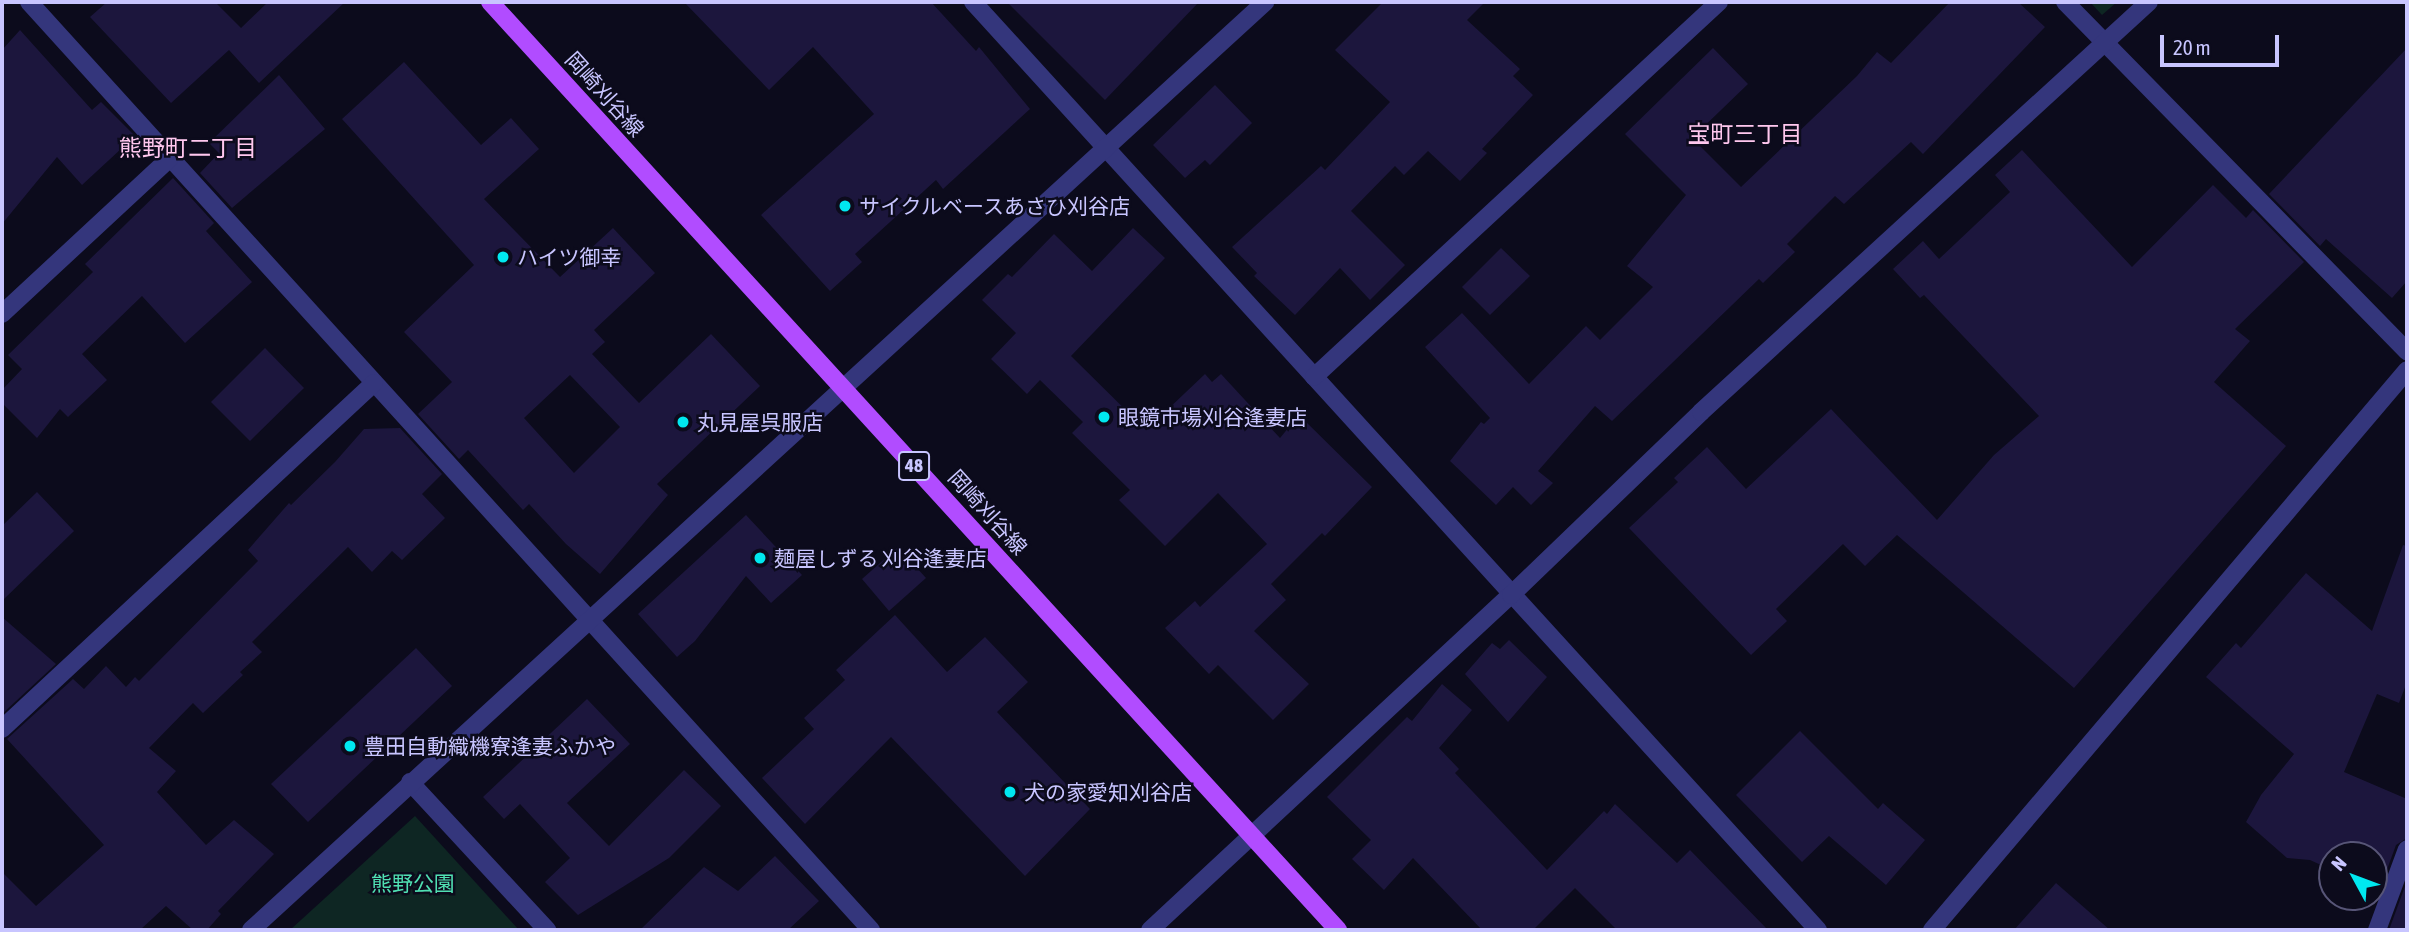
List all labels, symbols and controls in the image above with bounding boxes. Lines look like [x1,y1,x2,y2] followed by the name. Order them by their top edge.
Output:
[2164,21,2283,65] scale bar
[2173,35,2211,59] text: 20 m
[561,47,649,141] street label: 岡崎刈谷線
[1688,120,1802,148] district label: 宝町三丁目
[119,134,257,162] district label: 熊野町二丁目
[859,193,1132,219] place label: サイクルベースあさひ刈谷店
[837,198,853,214] marker: サイクルベースあさひ刈谷店
[517,244,622,270] place label: ハイツ御幸
[495,249,511,265] marker: ハイツ御幸
[1118,404,1307,430] place label: 眼鏡市場刈谷逢妻店
[697,409,823,435] place label: 丸見屋呉服店
[1096,409,1112,425] marker: 眼鏡市場刈谷逢妻店
[675,414,691,430] marker: 丸見屋呉服店
[897,450,932,481] road number: 48
[944,465,1032,559] street label: 岡崎刈谷線
[774,545,987,571] place label: 麺屋しずる 刈谷逢妻店
[752,550,768,566] marker: 麺屋しずる 刈谷逢妻店
[364,733,616,759] place label: 豊田自動織機寮逢妻ふかや
[342,738,358,754] marker: 豊田自動織機寮逢妻ふかや
[1024,779,1192,805] place label: 犬の家愛知刈谷店
[1002,784,1018,800] marker: 犬の家愛知刈谷店
[2318,841,2388,911] north arrow
[2327,852,2351,875] text: N
[371,870,455,896] park label: 熊野公園

